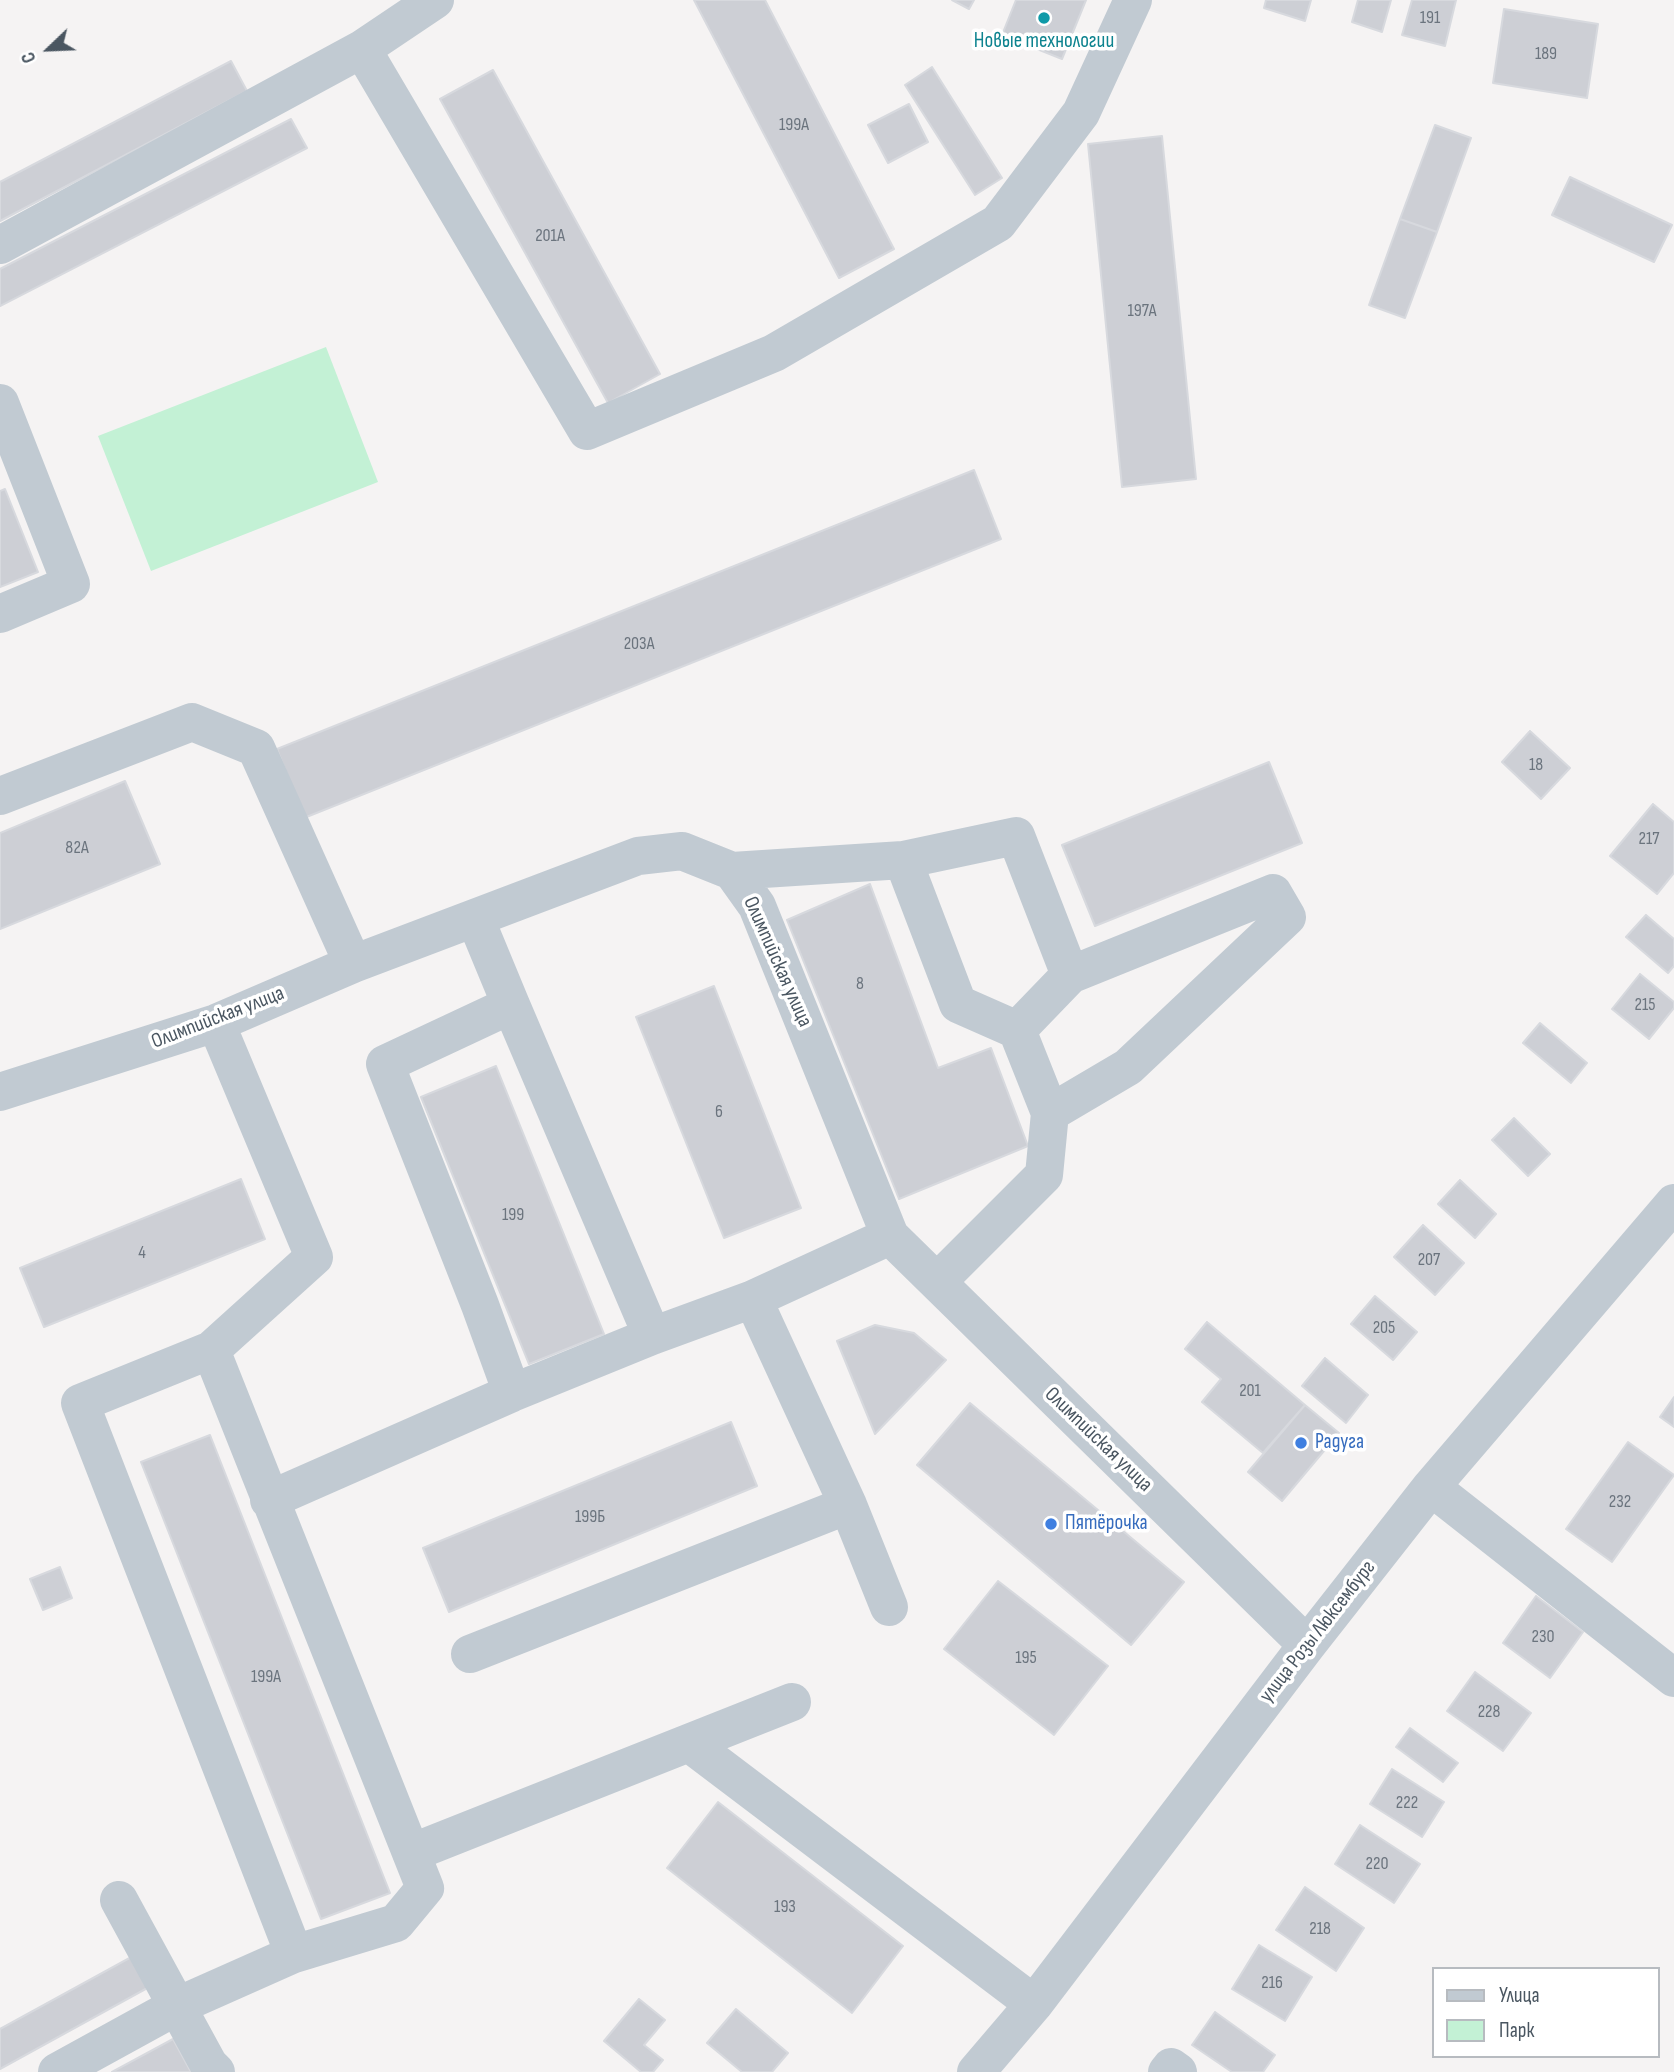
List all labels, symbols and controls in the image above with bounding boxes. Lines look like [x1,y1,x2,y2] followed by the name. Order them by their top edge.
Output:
[1420,7,1440,29] house number: 191
[1036,10,1052,26] marker: Новые технологии
[14,14,84,84] north arrow
[974,29,1114,55] place label: Новые технологии
[1535,43,1557,65] house number: 189
[17,48,42,66] text: С
[779,114,809,136] house number: 199А
[535,225,565,247] house number: 201А
[1128,300,1156,322] house number: 197А
[624,633,654,655] house number: 203А
[1529,754,1543,776] house number: 18
[1639,828,1659,850] house number: 217
[65,837,89,859] house number: 82А
[737,893,817,1031] street label: Олимпийская улица
[856,973,864,995] house number: 8
[148,981,288,1055] street label: Олимпийская улица
[1635,994,1655,1016] house number: 215
[715,1101,723,1123] house number: 6
[502,1204,524,1226] house number: 199
[138,1242,146,1264] house number: 4
[1418,1249,1440,1271] house number: 207
[1373,1317,1395,1339] house number: 205
[1239,1380,1261,1402] house number: 201
[1039,1382,1157,1498] street label: Олимпийская улица
[1315,1430,1364,1456] place label: Радуга
[1293,1435,1309,1451] marker: Радуга
[1609,1491,1631,1513] house number: 232
[575,1506,605,1528] house number: 199Б
[1065,1511,1148,1537] place label: Пятёрочка
[1043,1516,1059,1532] marker: Пятёрочка
[1255,1556,1381,1708] street label: улица Розы Люксембург
[1531,1626,1555,1648] house number: 230
[1015,1647,1037,1669] house number: 195
[251,1666,281,1688] house number: 199А
[1478,1701,1500,1723] house number: 228
[1396,1792,1418,1814] house number: 222
[1366,1853,1388,1875] house number: 220
[774,1896,796,1918] house number: 193
[1309,1918,1331,1940] house number: 218
[1432,1967,1660,2058] legend
[1261,1972,1283,1994] house number: 216
[1499,1983,1540,2008] text: Улица
[1499,2018,1534,2043] text: Парк

